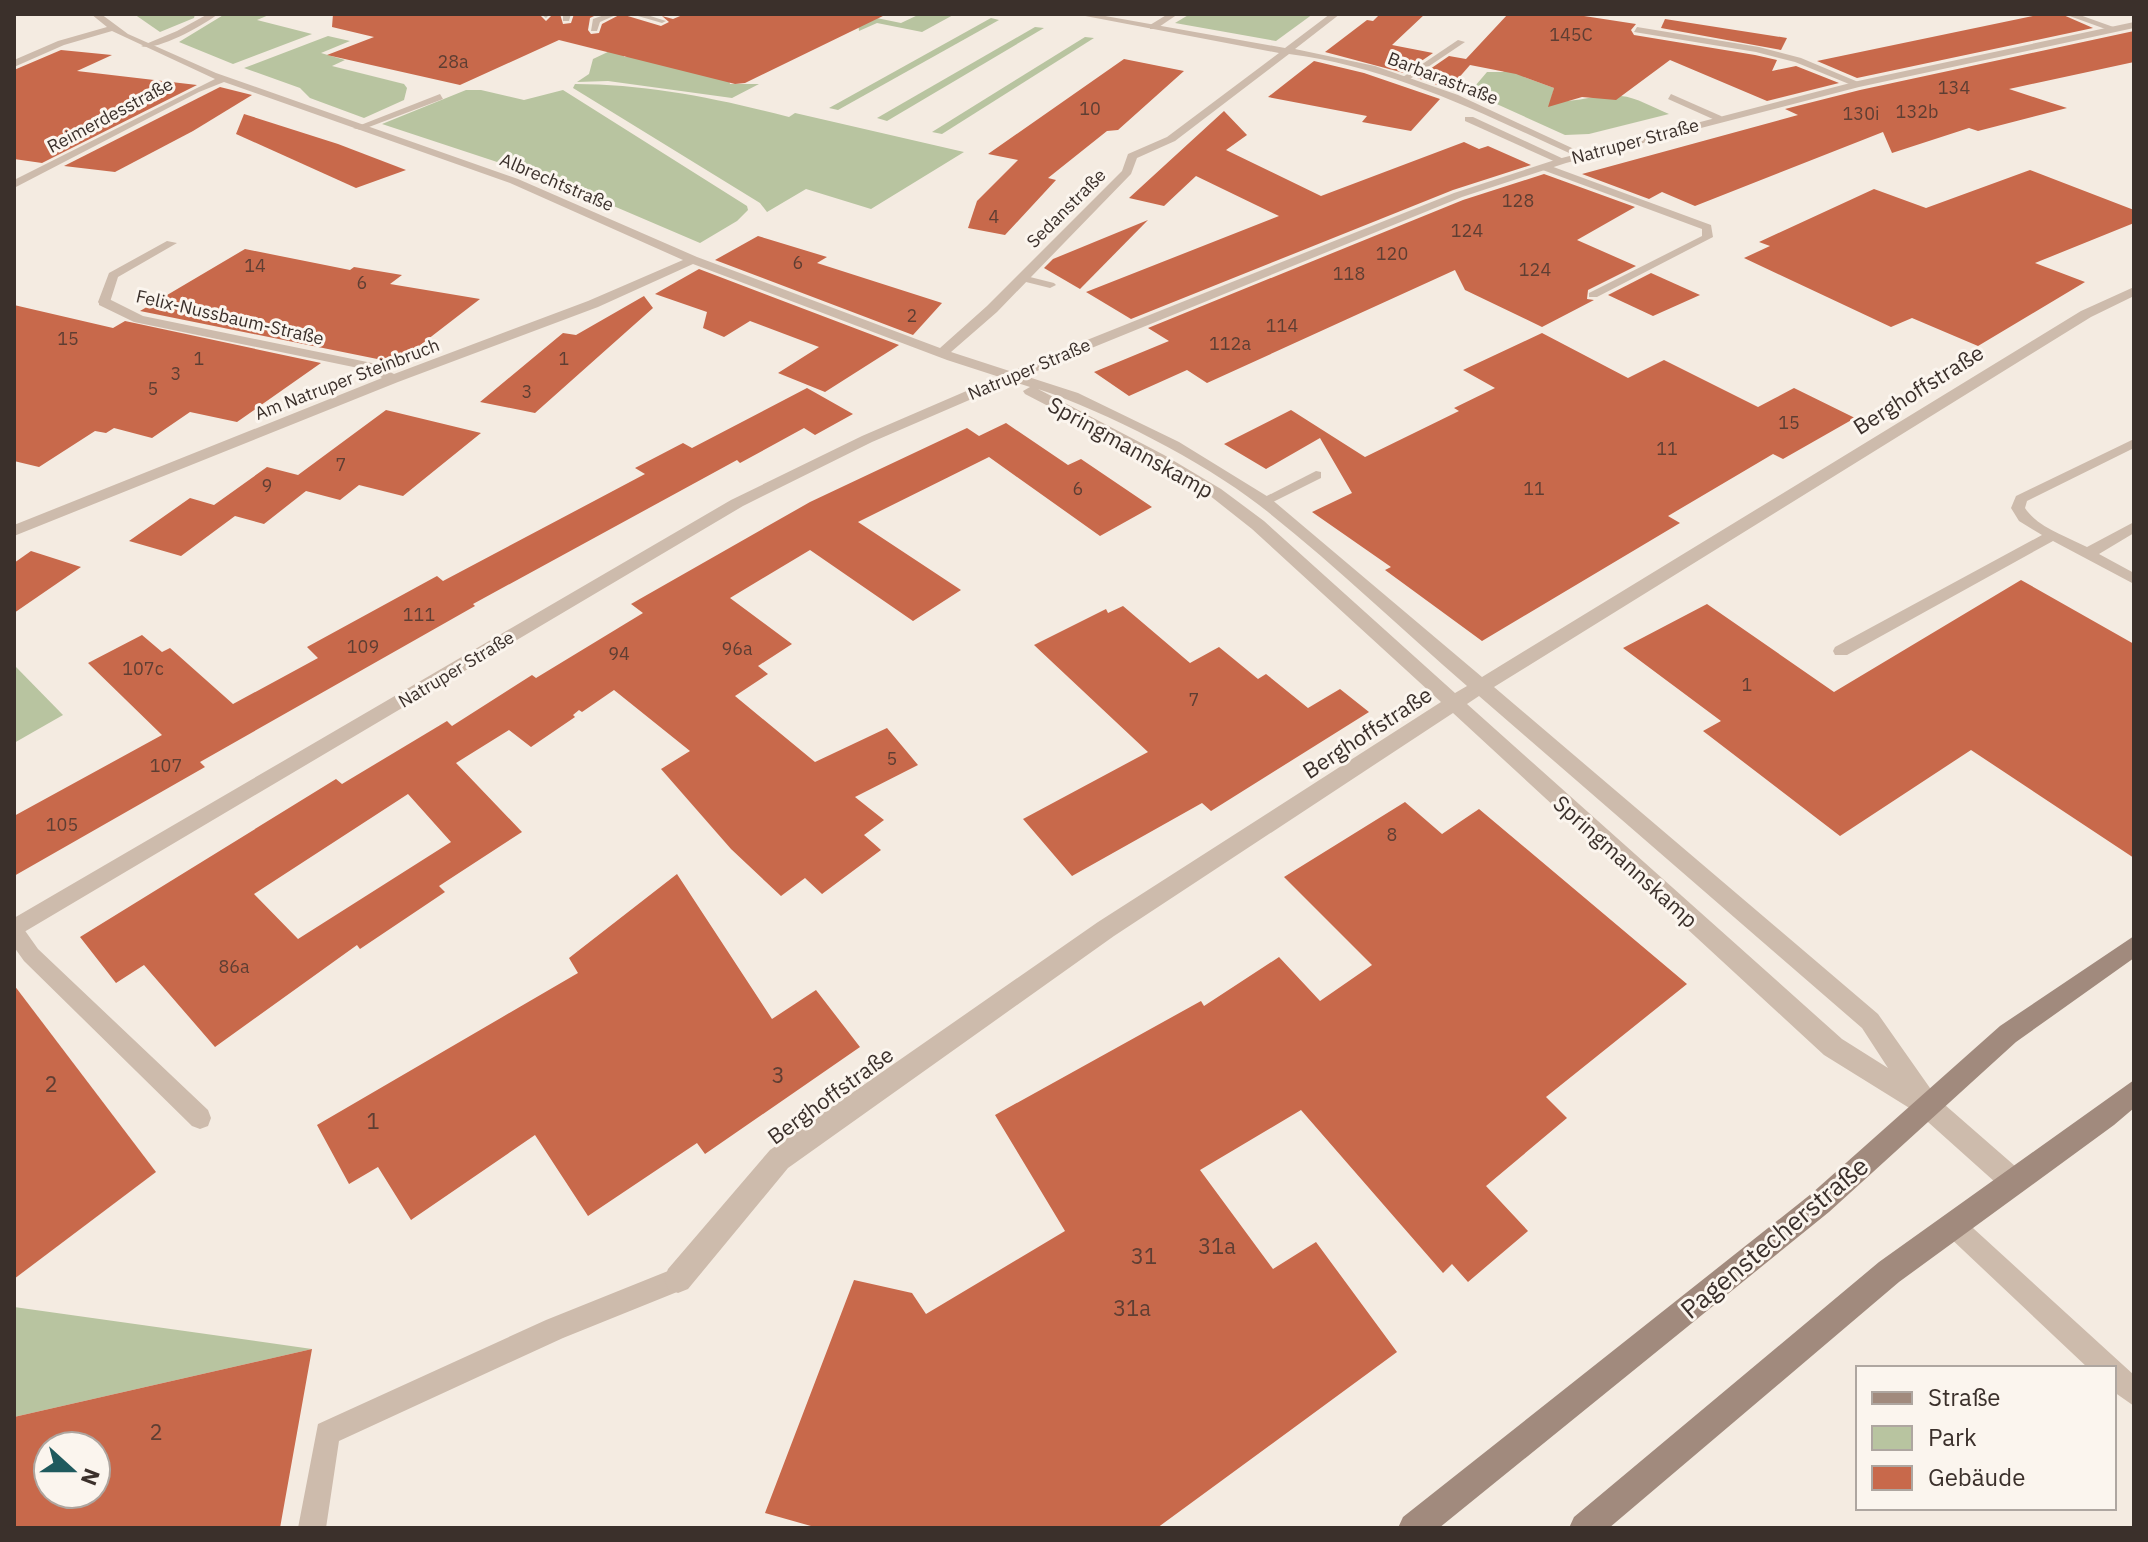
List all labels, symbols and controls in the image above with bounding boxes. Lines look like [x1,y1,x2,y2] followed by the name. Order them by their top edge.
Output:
[1549,23,1593,46] house number: 145C
[1384,46,1502,110] street label: Barbarastraße
[437,50,469,73] house number: 28a
[43,72,177,158] street label: Reimerdesstraße
[1938,76,1970,99] house number: 134
[1079,97,1101,120] house number: 10
[1896,100,1938,123] house number: 132b
[1843,102,1879,125] house number: 130i
[1569,113,1701,169] street label: Natruper Straße
[497,148,617,216] street label: Albrechtstraße
[1021,163,1111,253] street label: Sedanstraße
[1502,189,1534,212] house number: 128
[989,205,1000,228] house number: 4
[1451,219,1483,242] house number: 124
[1376,242,1408,265] house number: 120
[793,251,803,274] house number: 6
[244,254,266,277] house number: 14
[1519,258,1551,281] house number: 124
[1333,262,1365,285] house number: 118
[357,271,367,294] house number: 6
[134,284,326,350] street label: Felix-Nussbaum-Straße
[907,304,917,327] house number: 2
[1266,314,1298,337] house number: 114
[57,327,79,350] house number: 15
[1209,332,1251,355] house number: 112a
[251,333,443,425] street label: Am Natruper Steinbruch
[964,333,1094,405] street label: Natruper Straße
[1847,337,1989,441] street label: Berghoffstraße
[194,347,204,370] house number: 1
[559,347,569,370] house number: 1
[171,362,181,385] house number: 3
[148,377,158,400] house number: 5
[522,380,532,403] house number: 3
[1043,389,1219,505] street label: Springmannskamp
[1778,411,1800,434] house number: 15
[1656,437,1678,460] house number: 11
[336,453,346,476] house number: 7
[262,474,272,497] house number: 9
[1073,477,1083,500] house number: 6
[1523,477,1545,500] house number: 11
[403,603,435,626] house number: 111
[394,625,518,713] street label: Natruper Straße
[347,635,379,658] house number: 109
[721,637,753,660] house number: 96a
[608,642,630,665] house number: 94
[122,657,164,680] house number: 107c
[1742,673,1752,696] house number: 1
[1297,679,1437,785] street label: Berghoffstraße
[1189,688,1199,711] house number: 7
[887,747,897,770] house number: 5
[150,754,182,777] house number: 107
[1548,788,1704,934] street label: Springmannskamp
[46,813,78,836] house number: 105
[1387,823,1397,846] house number: 8
[218,955,250,978] house number: 86a
[761,1040,899,1150] street label: Berghoffstraße
[771,1060,785,1089] house number: 3
[44,1069,58,1098] house number: 2
[366,1106,380,1135] house number: 1
[1673,1148,1875,1326] street label: Pagenstecherstraße
[1198,1231,1236,1260] house number: 31a
[1131,1241,1157,1270] house number: 31
[1113,1293,1151,1322] house number: 31a
[1856,1366,2116,1510] legend
[1928,1381,2000,1413] text: Straße
[149,1417,163,1446] house number: 2
[1928,1421,1977,1453] text: Park
[32,1430,112,1510] north arrow
[1928,1461,2025,1493] text: Gebäude
[75,1465,108,1490] text: N

